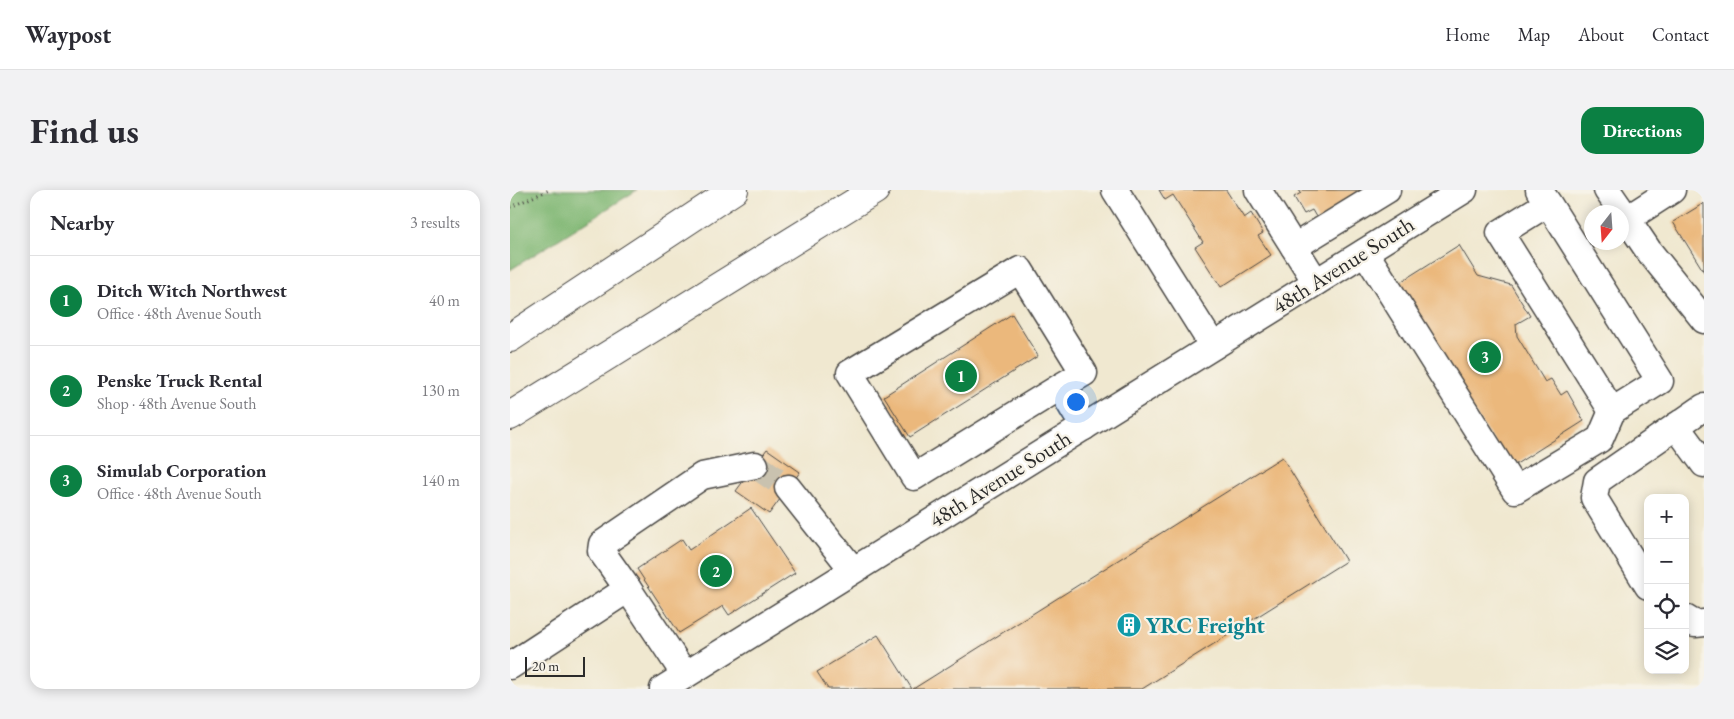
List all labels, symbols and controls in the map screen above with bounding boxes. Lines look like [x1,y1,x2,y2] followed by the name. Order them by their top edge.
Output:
[25,19,111,50] text: Waypost
[1445,23,1490,46] text: Home
[1518,23,1550,46] text: Map
[1578,23,1624,46] text: About
[1652,23,1709,46] text: Contact
[1581,107,1704,154] button: Directions
[30,108,139,153] text: Find us
[1584,205,1629,250] north arrow
[50,209,114,236] text: Nearby
[1267,210,1419,320] street label: 48th Avenue South
[410,212,460,233] text: 3 results
[97,278,287,303] text: Ditch Witch Northwest
[62,290,70,311] text: 1
[429,290,460,311] text: 40 m
[97,303,262,324] text: Office · 48th Avenue South
[1469,338,1501,376] pin: 3
[945,357,977,395] pin: 1
[97,368,263,393] text: Penske Truck Rental
[62,380,70,401] text: 2
[421,380,460,401] text: 130 m
[1063,389,1089,415] your location
[97,393,257,414] text: Shop · 48th Avenue South
[924,424,1076,534] street label: 48th Avenue South
[97,458,266,483] text: Simulab Corporation
[62,470,70,491] text: 3
[421,470,460,491] text: 140 m
[97,483,262,504] text: Office · 48th Avenue South
[1644,494,1689,674] map controls
[1644,494,1689,539] button: +
[1644,539,1689,584] button: −
[700,552,732,590] pin: 2
[1644,584,1689,629] button: locate
[1146,611,1265,640] place label: YRC Freight
[1116,612,1142,638] building icon: YRC Freight
[1644,629,1689,674] button: layers
[525,654,585,677] scale bar
[532,657,559,675] text: 20 m

